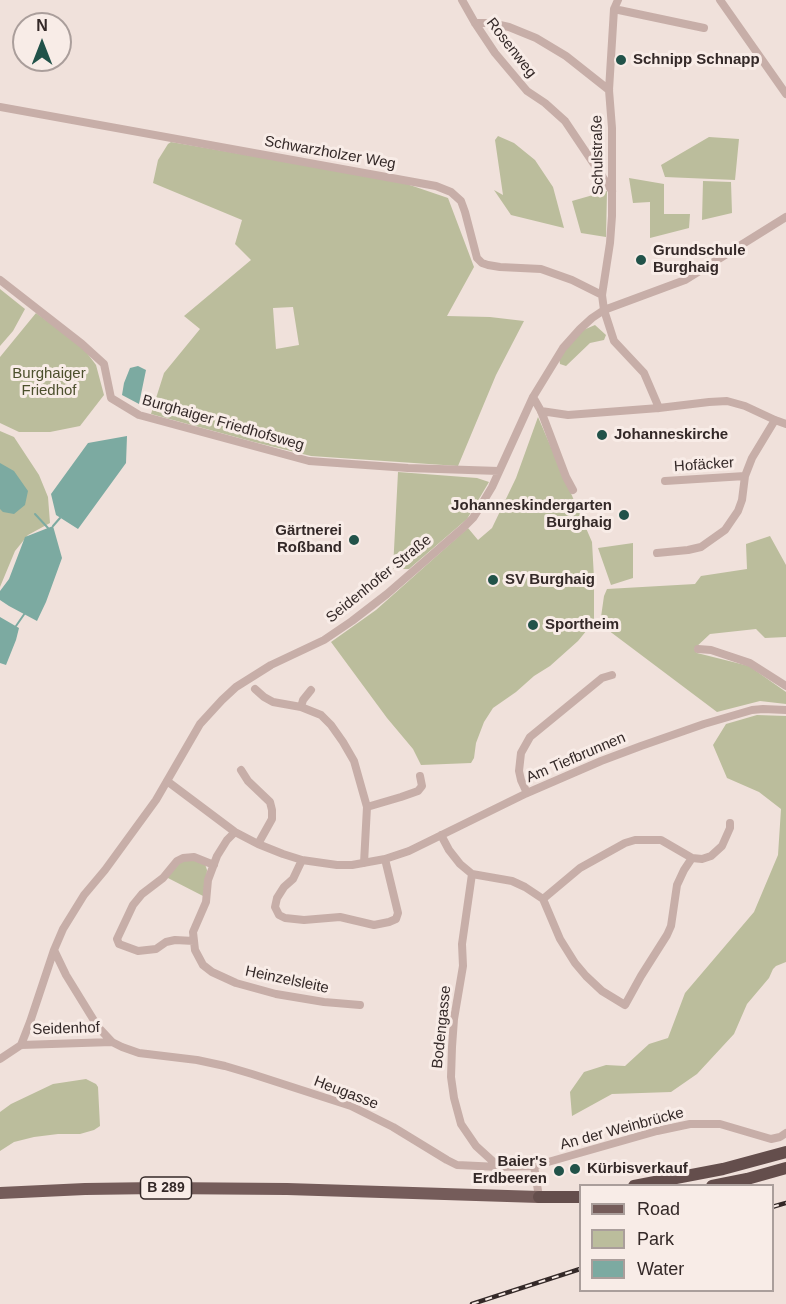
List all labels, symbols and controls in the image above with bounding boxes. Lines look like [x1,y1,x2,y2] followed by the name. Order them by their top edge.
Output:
[12,12,72,72] north arrow
[482,15,540,81] street label: Rosenweg
[36,17,48,34] text: N
[633,51,760,69] place label: Schnipp Schnapp
[614,53,628,67] marker: Schnipp Schnapp
[588,115,608,195] street label: Schulstraße
[263,133,397,173] street label: Schwarzholzer Weg
[653,242,746,277] place label: Grundschule Burghaig
[634,253,648,267] marker: Grundschule Burghaig
[12,365,86,400] park label: Burghaiger Friedhof
[140,391,306,455] street label: Burghaiger Friedhofsweg
[614,426,728,444] place label: Johanneskirche
[595,428,609,442] marker: Johanneskirche
[673,454,735,476] street label: Hofäcker
[451,497,612,532] place label: Johanneskindergarten Burghaig
[617,508,631,522] marker: Johanneskindergarten Burghaig
[275,522,342,557] place label: Gärtnerei Roßband
[323,531,435,627] street label: Seidenhofer Straße
[347,533,361,547] marker: Gärtnerei Roßband
[505,571,595,589] place label: SV Burghaig
[486,573,500,587] marker: SV Burghaig
[545,616,619,634] place label: Sportheim
[526,618,540,632] marker: Sportheim
[524,729,628,787] street label: Am Tiefbrunnen
[244,962,330,998] street label: Heinzelsleite
[429,985,455,1069] street label: Bodengasse
[32,1019,100,1039] street label: Seidenhof
[311,1072,381,1114] street label: Heugasse
[558,1104,686,1154] street label: An der Weinbrücke
[473,1153,547,1188] place label: Baier's Erdbeeren
[587,1160,688,1178] place label: Kürbisverkauf
[568,1162,582,1176] marker: Kürbisverkauf
[552,1164,566,1178] marker: Baier's Erdbeeren
[140,1177,192,1199] road number: B 289
[579,1184,774,1292] legend
[637,1199,680,1219] text: Road
[637,1229,674,1249] text: Park
[637,1259,684,1279] text: Water

